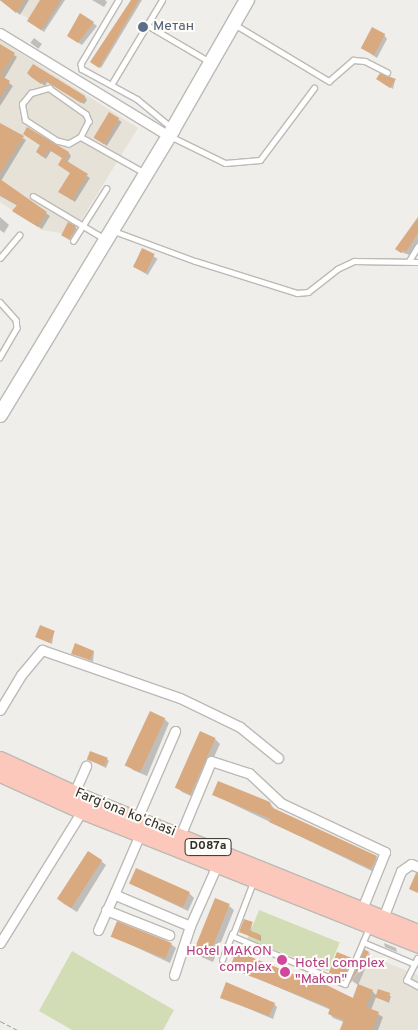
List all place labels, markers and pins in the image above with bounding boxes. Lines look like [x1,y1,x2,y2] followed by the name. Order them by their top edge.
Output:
[153,19,194,35] place label: Метан
[137,21,149,33] marker: Метан
[186,944,272,976] place label: Hotel MAKON complex
[276,954,288,966] marker: Hotel MAKON complex
[295,956,385,989] place label: Hotel complex "Makon"
[279,966,291,978] marker: Hotel complex "Makon"

